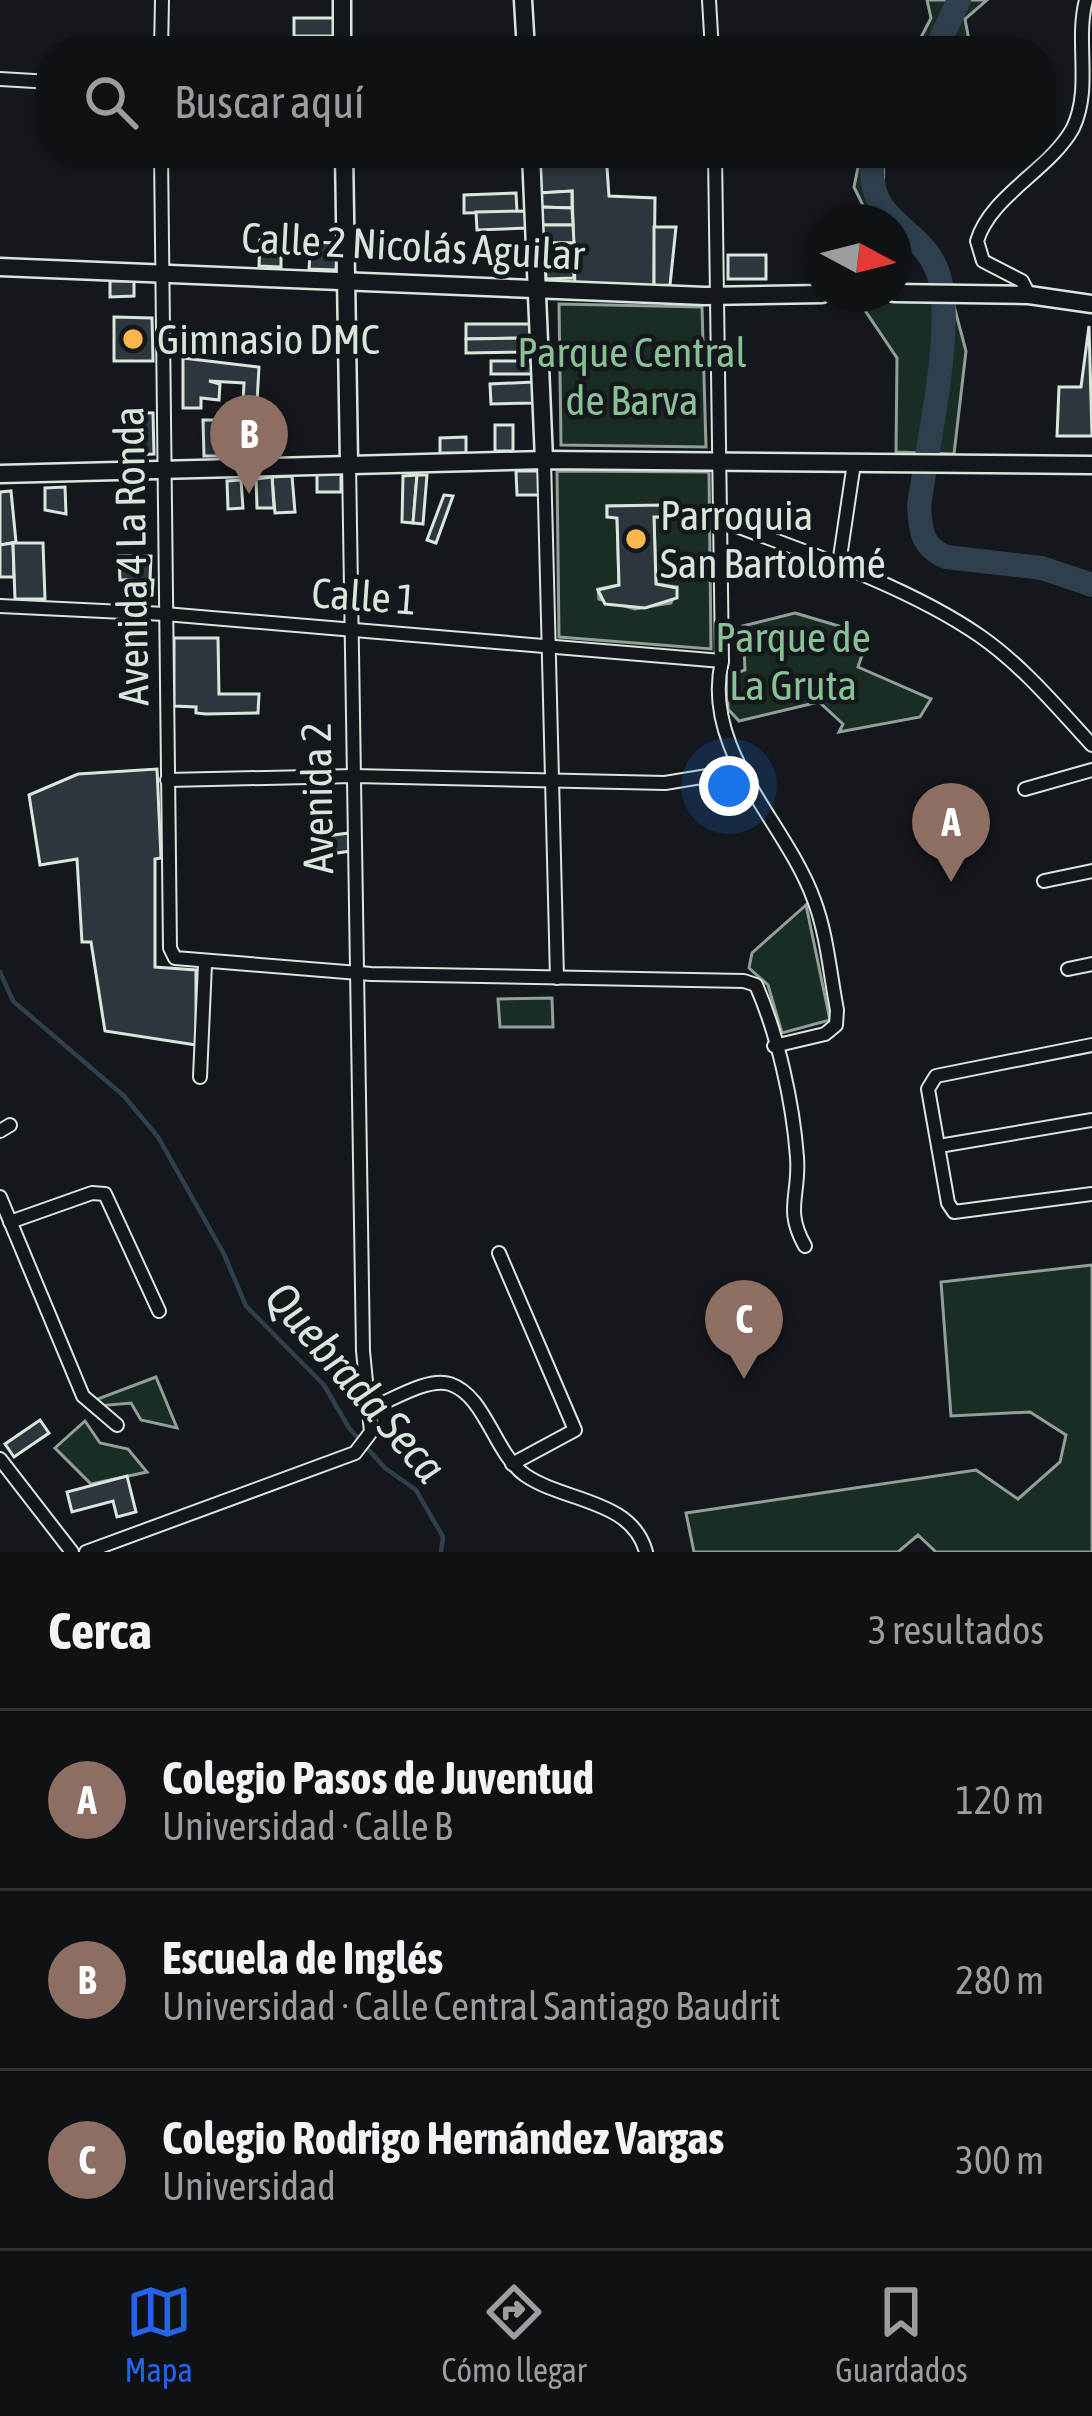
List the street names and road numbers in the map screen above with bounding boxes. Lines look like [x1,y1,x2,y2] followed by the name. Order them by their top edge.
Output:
[240,213,586,279] street label: Calle 2 Nicolás Aguilar
[104,406,158,706] street label: Avenida 4 La Ronda
[310,568,418,624] street label: Calle 1
[292,722,342,874] street label: Avenida 2

